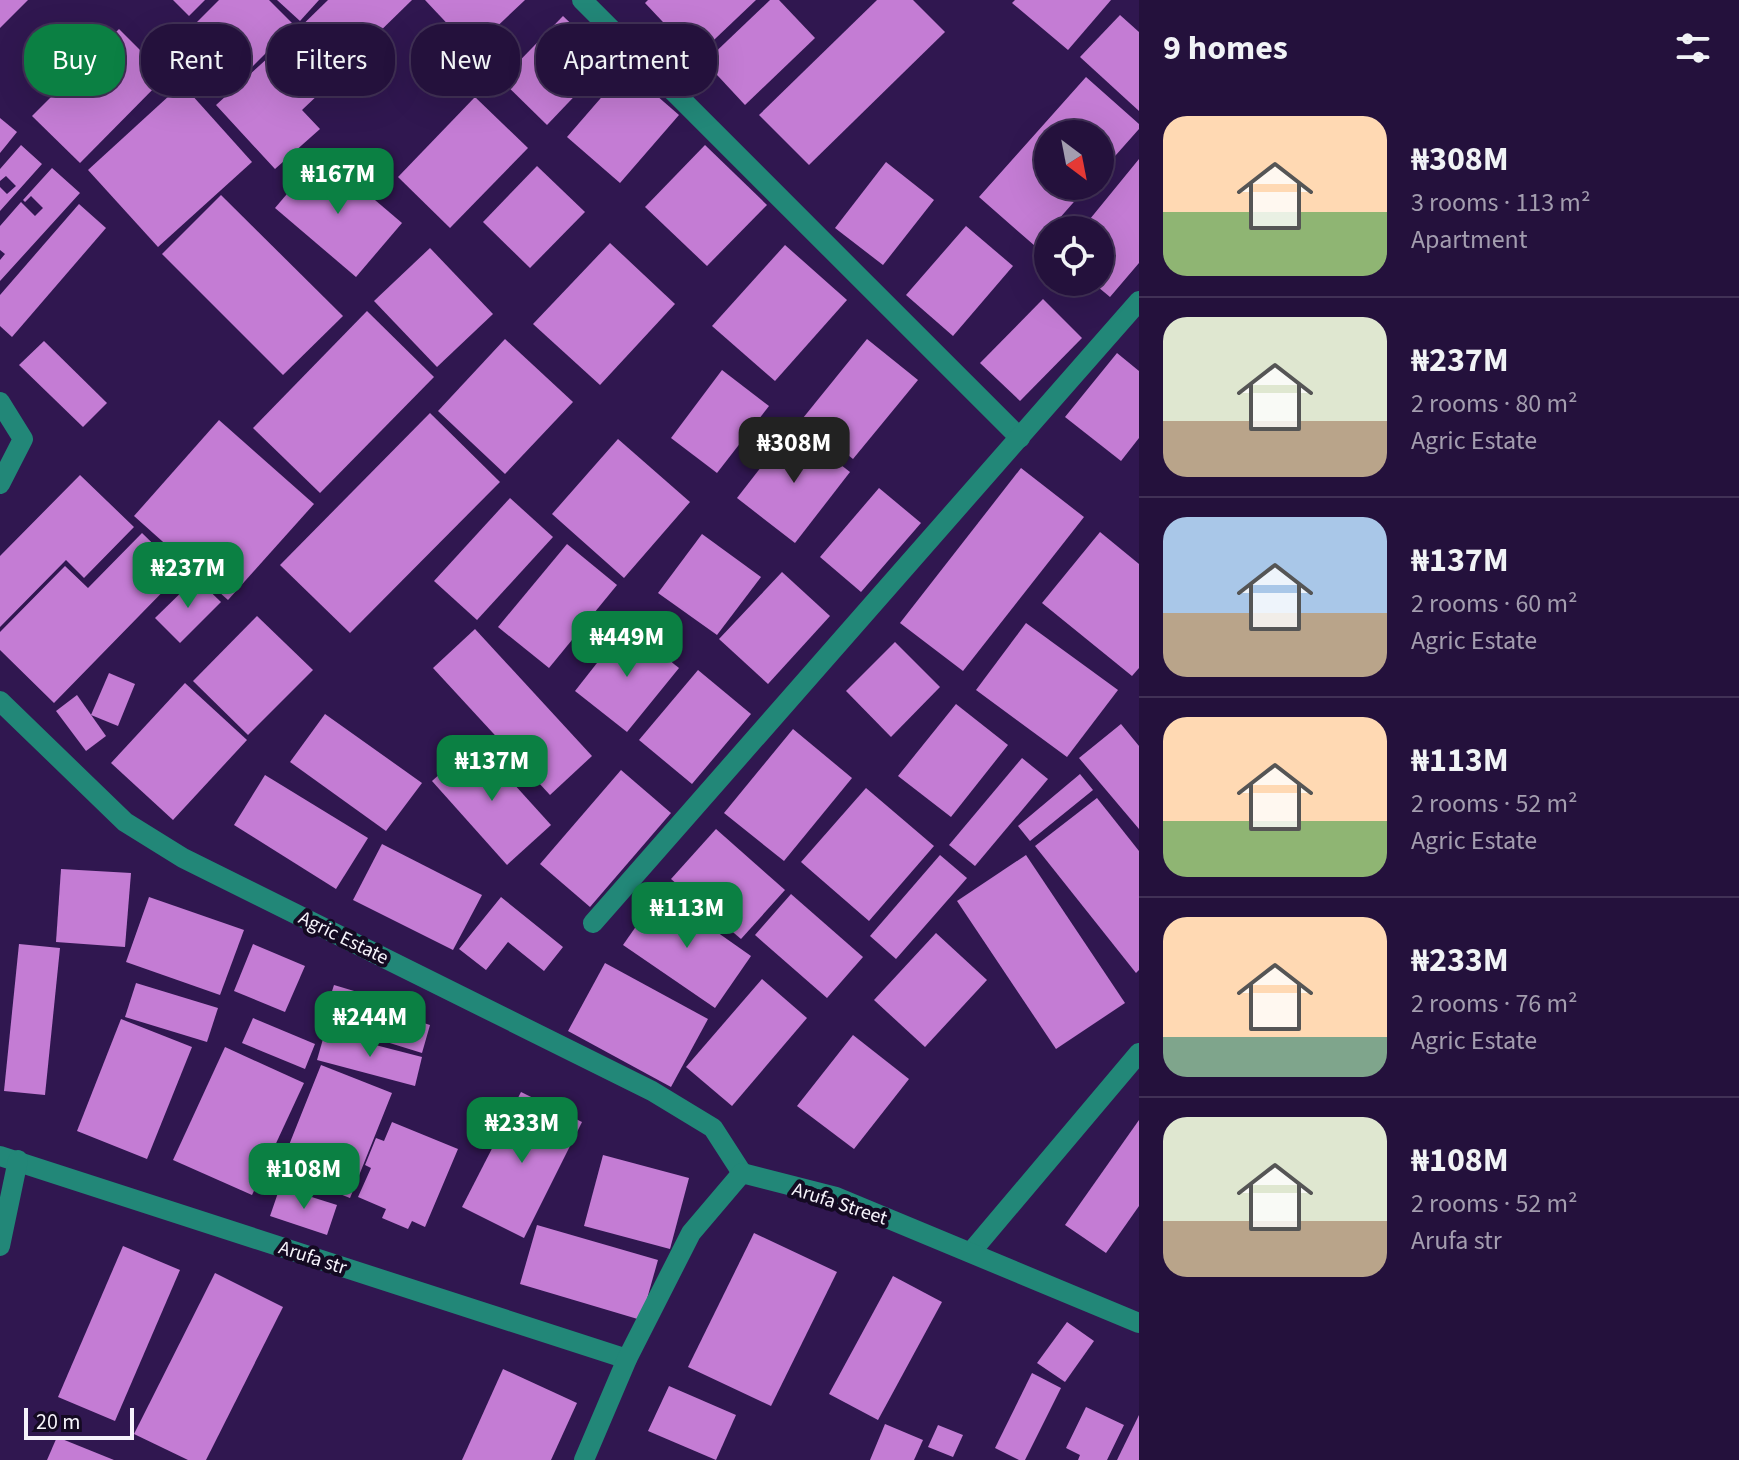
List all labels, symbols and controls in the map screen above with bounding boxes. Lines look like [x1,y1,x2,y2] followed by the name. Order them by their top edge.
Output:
[24,24,125,96] chip: Buy
[141,24,251,96] chip: Rent
[267,24,395,96] chip: Filters
[411,24,520,96] chip: New
[536,24,717,96] chip: Apartment
[1163,24,1288,73] text: 9 homes
[1671,26,1715,70] icon: filters
[1034,120,1114,200] north arrow
[1034,120,1114,296] map controls
[1411,135,1509,184] text: ₦308M
[282,148,394,216] pin: ₦167M
[1227,148,1323,244] icon: home
[301,155,375,192] text: ₦167M
[1411,184,1590,221] text: 3 rooms · 113 m²
[1034,216,1114,296] button: locate
[1411,221,1528,258] text: Apartment
[1411,336,1509,385] text: ₦237M
[1227,349,1323,445] icon: home
[1411,385,1578,422] text: 2 rooms · 80 m²
[738,417,850,485] pin: ₦308M
[1411,422,1537,459] text: Agric Estate
[757,424,831,461] text: ₦308M
[1411,536,1509,585] text: ₦137M
[132,542,244,610] pin: ₦237M
[151,549,225,586] text: ₦237M
[1227,549,1323,645] icon: home
[1411,585,1578,622] text: 2 rooms · 60 m²
[571,611,683,679] pin: ₦449M
[590,618,664,655] text: ₦449M
[1411,622,1537,659] text: Agric Estate
[436,735,548,803] pin: ₦137M
[1411,736,1509,785] text: ₦113M
[455,742,529,779] text: ₦137M
[1227,749,1323,845] icon: home
[1411,785,1578,822] text: 2 rooms · 52 m²
[1411,822,1537,859] text: Agric Estate
[631,882,743,950] pin: ₦113M
[650,889,724,926] text: ₦113M
[294,904,393,972] street label: Agric Estate
[1411,936,1509,985] text: ₦233M
[1227,949,1323,1045] icon: home
[1411,985,1578,1022] text: 2 rooms · 76 m²
[314,991,426,1059] pin: ₦244M
[333,998,407,1035] text: ₦244M
[1411,1022,1537,1059] text: Agric Estate
[466,1097,578,1165] pin: ₦233M
[485,1104,559,1141] text: ₦233M
[1411,1136,1509,1185] text: ₦108M
[248,1143,360,1211] pin: ₦108M
[1227,1149,1323,1245] icon: home
[267,1150,341,1187] text: ₦108M
[789,1175,891,1233] street label: Arufa Street
[1411,1185,1578,1222] text: 2 rooms · 52 m²
[1411,1222,1502,1259] text: Arufa str
[275,1234,350,1282] street label: Arufa str
[24,1404,134,1440] scale bar
[36,1406,81,1438] text: 20 m

